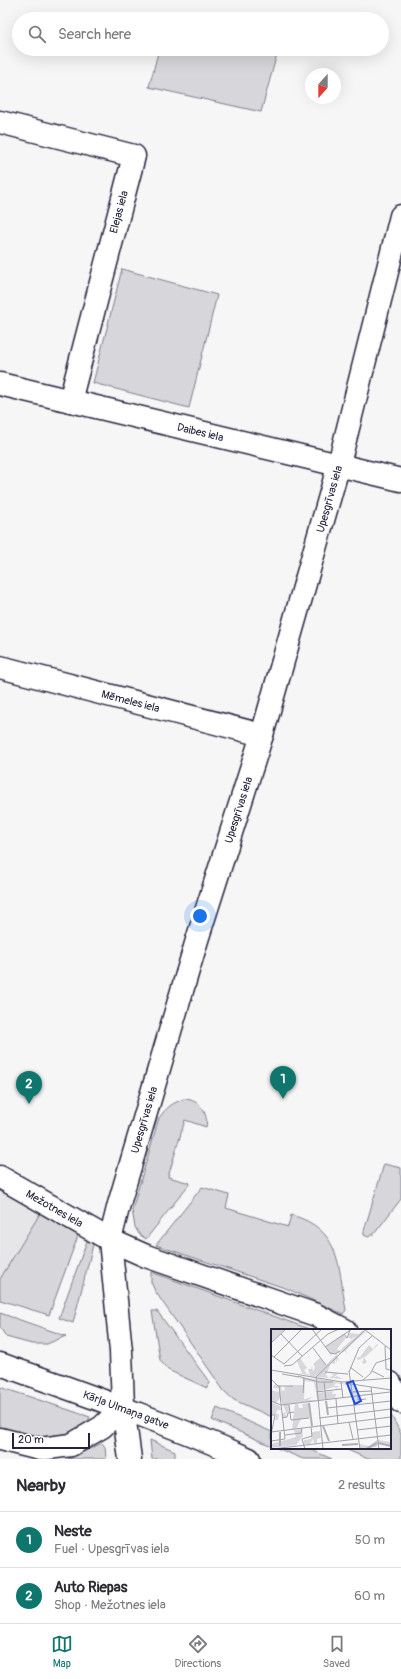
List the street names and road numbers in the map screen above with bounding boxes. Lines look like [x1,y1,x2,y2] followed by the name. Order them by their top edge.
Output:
[107,189,131,235] street label: Elejas iela
[176,420,225,444] street label: Daibes iela
[313,464,345,534] street label: Upesgrīvas iela
[100,687,161,715] street label: Mēmeles iela
[222,775,255,845] street label: Upesgrīvas iela
[128,1085,160,1155] street label: Upesgrīvas iela
[24,1187,85,1230] street label: Mežotnes iela
[81,1388,171,1432] street label: Kārļa Ulmaņa gatve

